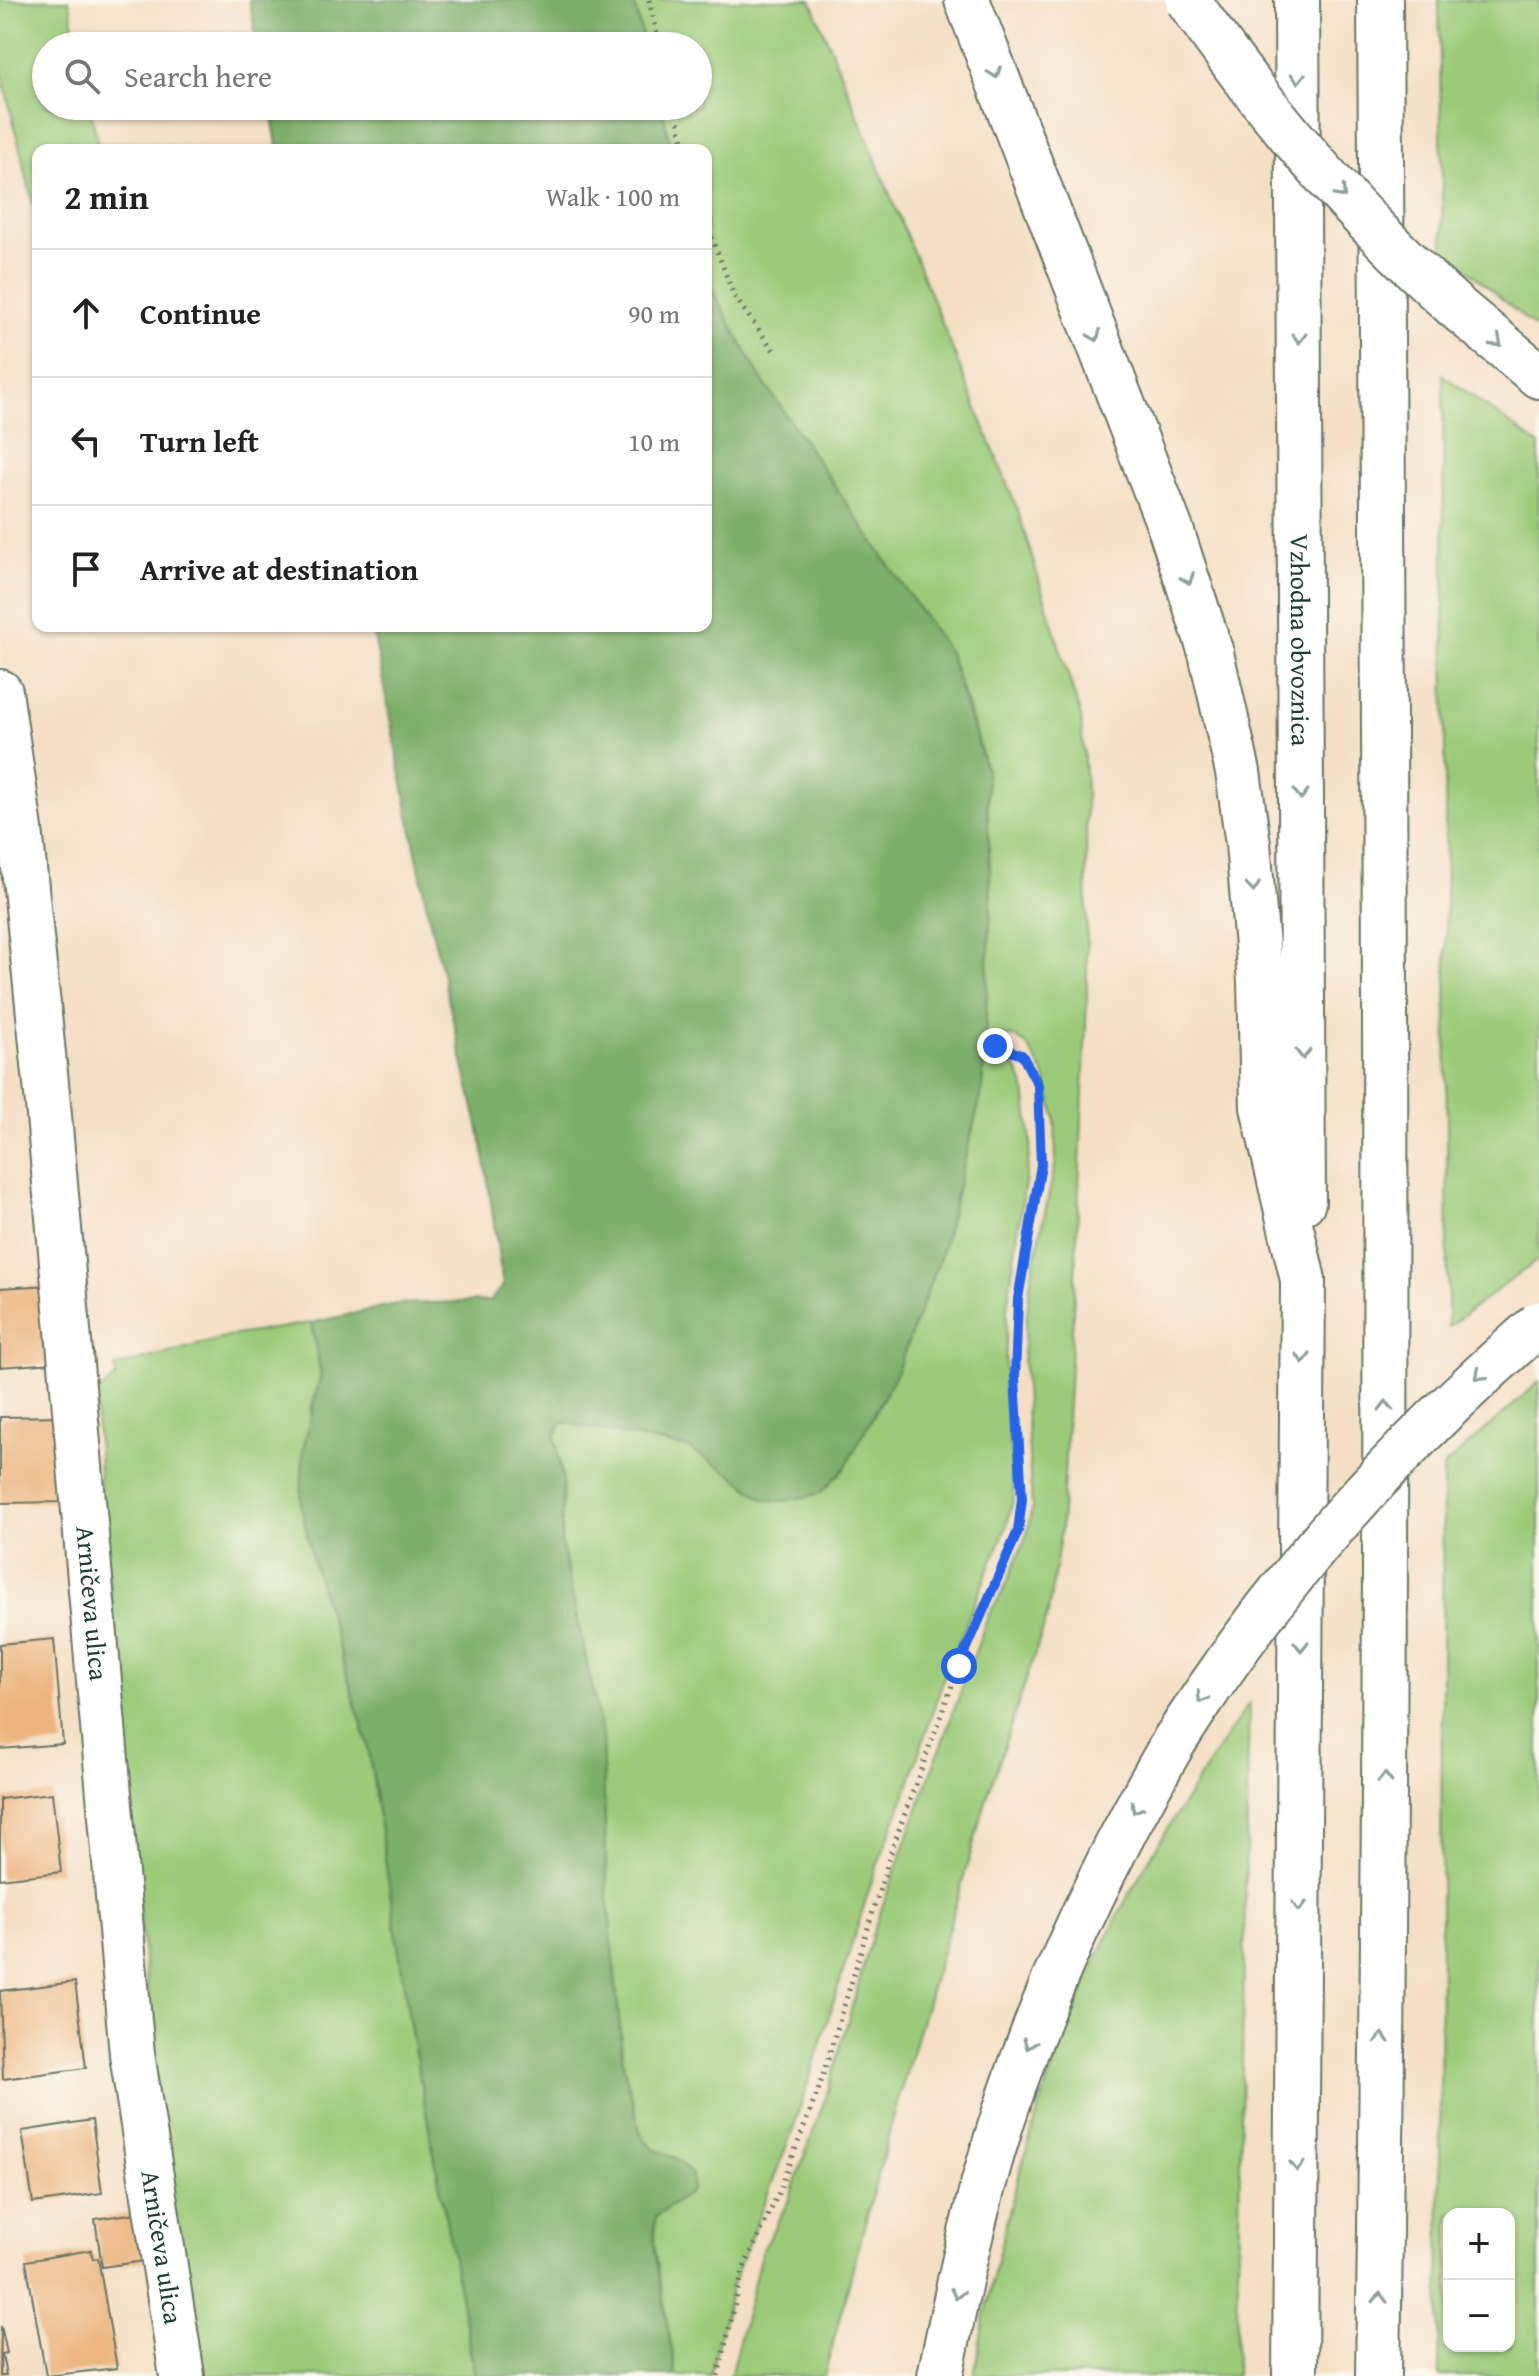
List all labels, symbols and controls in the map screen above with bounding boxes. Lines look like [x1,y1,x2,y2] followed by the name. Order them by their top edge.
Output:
[32,32,712,120] search box
[60,54,104,98] icon: search
[124,54,272,98] text: Search here
[985,65,1001,79] one-way arrow
[1289,72,1307,85] one-way arrow
[64,172,149,221] text: 2 min
[546,177,680,216] text: Walk · 100 m
[1331,184,1346,198] one-way arrow
[64,291,108,335] icon: ahead
[140,291,261,335] text: Continue
[628,294,680,333] text: 90 m
[1085,328,1101,342] one-way arrow
[1290,332,1308,345] one-way arrow
[1488,332,1502,347] one-way arrow
[64,419,108,463] icon: left
[140,419,259,463] text: Turn left
[628,422,680,461] text: 10 m
[1281,534,1321,747] street label: Vzhodna obvoznica
[64,547,108,591] icon: arrive
[140,547,418,591] text: Arrive at destination
[1179,571,1195,585] one-way arrow
[1293,788,1310,801] one-way arrow
[1244,881,1261,894] one-way arrow
[977,1028,1013,1064] route end
[1294,1048,1312,1061] one-way arrow
[1294,1352,1312,1365] one-way arrow
[1475,1365,1490,1380] one-way arrow
[1378,1399,1395,1412] one-way arrow
[66,1524,119,1683] street label: Arničeva ulica
[1292,1640,1310,1653] one-way arrow
[941,1648,977,1684] route start
[1196,1689,1211,1704] one-way arrow
[1376,1771,1394,1784] one-way arrow
[1130,1799,1146,1814] one-way arrow
[1290,1900,1308,1913] one-way arrow
[1374,2031,1391,2044] one-way arrow
[1022,2037,1039,2051] one-way arrow
[1288,2160,1306,2173] one-way arrow
[131,2167,194,2327] street label: Arničeva ulica
[1443,2208,1515,2352] map controls
[1443,2208,1515,2280] button: +
[1443,2280,1515,2352] button: −
[949,2287,966,2300] one-way arrow
[1371,2291,1388,2304] one-way arrow

